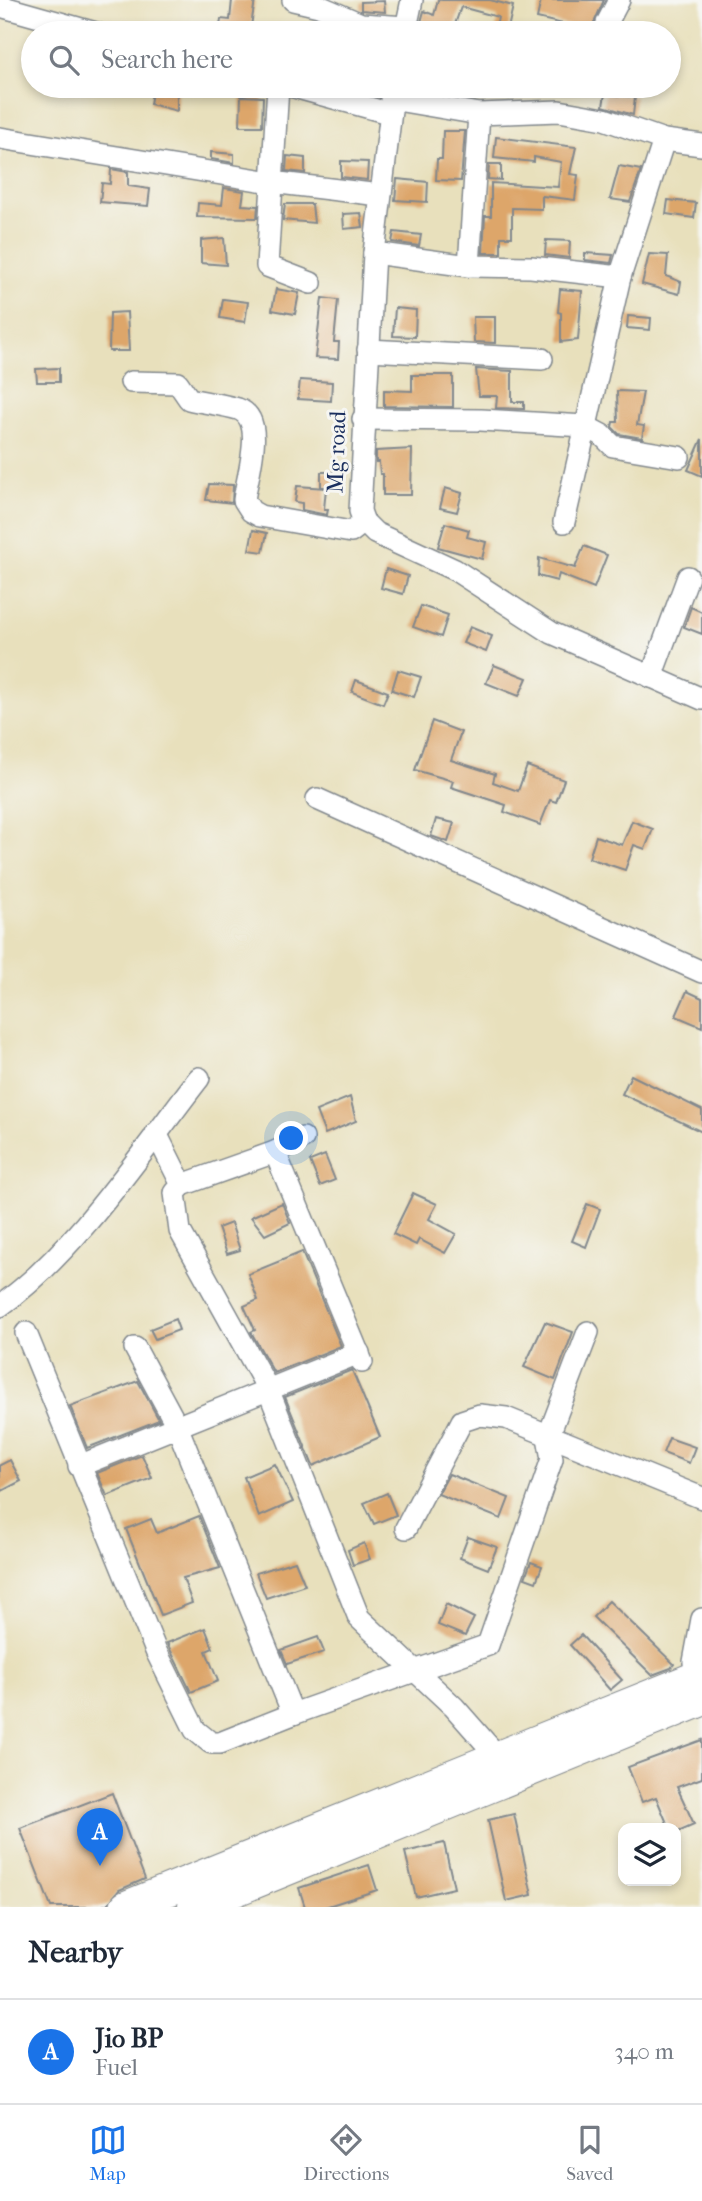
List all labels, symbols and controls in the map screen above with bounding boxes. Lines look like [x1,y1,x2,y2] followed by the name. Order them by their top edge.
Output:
[21,21,681,98] search box
[45,41,83,79] icon: search
[101,44,233,75] text: Search here
[322,410,351,494] street label: Mg road
[274,1121,308,1155] your location
[77,1808,123,1866] pin: A
[618,1823,681,1886] map controls
[618,1823,681,1886] button: layers
[28,1935,123,1970] text: Nearby
[95,2023,163,2054] text: Jio BP
[44,2038,58,2065] text: A
[614,2038,674,2065] text: 340 m
[95,2054,138,2081] text: Fuel
[89,2121,127,2185] tab: Map
[304,2121,389,2185] tab: Directions
[566,2121,613,2185] tab: Saved

